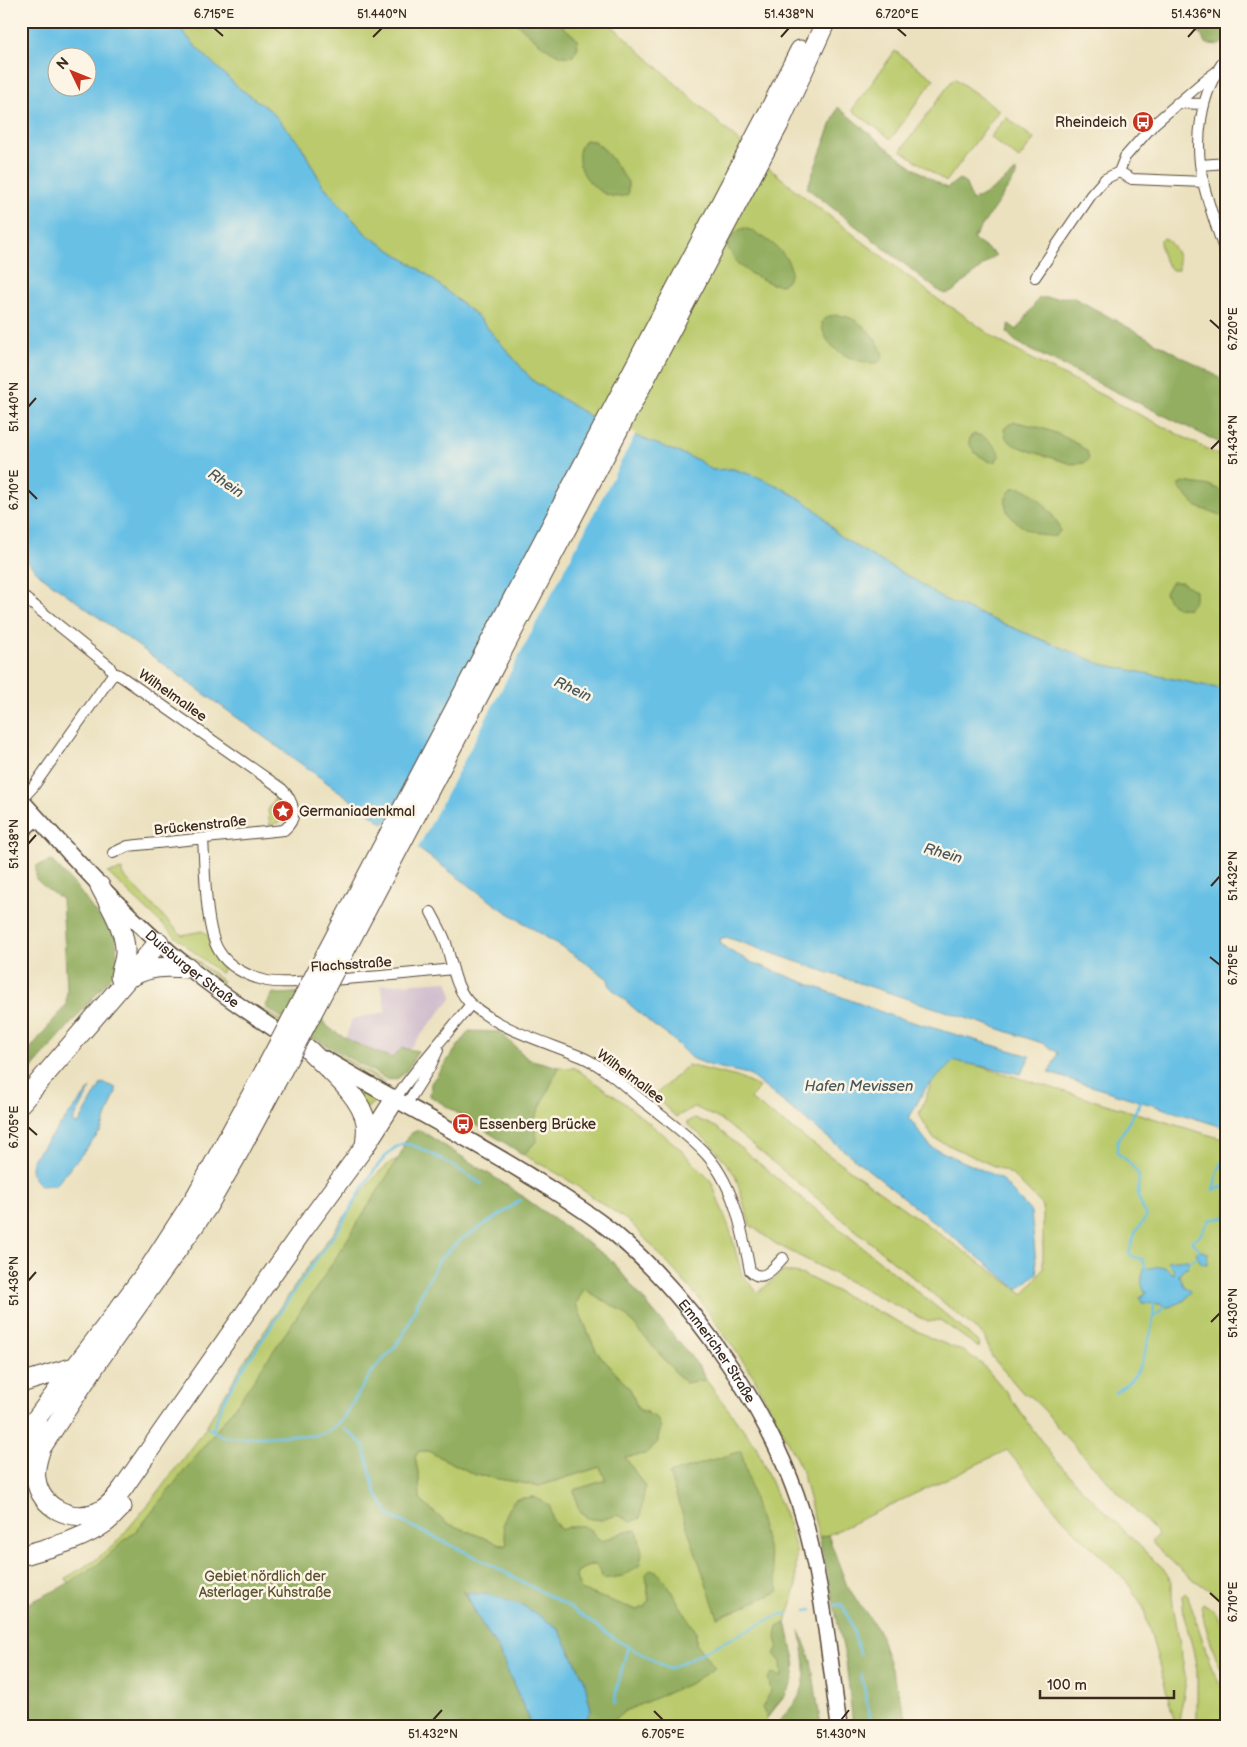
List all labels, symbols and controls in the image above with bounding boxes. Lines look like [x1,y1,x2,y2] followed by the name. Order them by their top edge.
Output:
[194,7,234,22] text: 6.715°E
[357,7,407,22] text: 51.440°N
[764,7,814,22] text: 51.438°N
[875,7,919,22] text: 6.720°E
[1171,7,1221,22] text: 51.436°N
[48,48,98,98] north arrow
[53,54,73,73] text: N
[1131,110,1155,134] bus stop icon: Rheindeich
[1055,114,1127,131] place label: Rheindeich
[1226,307,1241,351] text: 6.720°E
[7,382,22,432] text: 51.440°N
[1226,415,1241,465] text: 51.434°N
[204,465,247,502] water label: Rhein
[7,470,22,510] text: 6.710°E
[135,666,210,725] street label: Wilhelmallee
[551,673,595,706] water label: Rhein
[271,799,295,823] place icon: Germaniadenkmal
[299,803,415,820] place label: Germaniadenkmal
[153,812,247,839] street label: Brückenstraße
[7,819,22,869] text: 51.438°N
[921,839,964,868] water label: Rhein
[1226,851,1241,901] text: 51.432°N
[142,927,242,1012] street label: Duisburger Straße
[1226,945,1241,985] text: 6.715°E
[310,953,392,976] street label: Flachsstraße
[594,1046,668,1107] street label: Wilhelmallee
[805,1077,913,1096] water label: Hafen Mevissen
[7,1106,22,1148] text: 6.705°E
[451,1112,475,1136] bus stop icon: Essenberg Brücke
[479,1116,596,1133] place label: Essenberg Brücke
[7,1256,22,1306] text: 51.436°N
[1226,1288,1241,1338] text: 51.430°N
[674,1296,759,1406] street label: Emmericher Straße
[199,1568,331,1601] park label: Gebiet nördlich der Asterlager Kuhstraße
[1226,1582,1241,1622] text: 6.710°E
[1040,1667,1173,1699] scale bar
[1047,1676,1087,1695] text: 100 m
[408,1727,458,1742] text: 51.432°N
[642,1727,684,1742] text: 6.705°E
[816,1727,866,1742] text: 51.430°N

